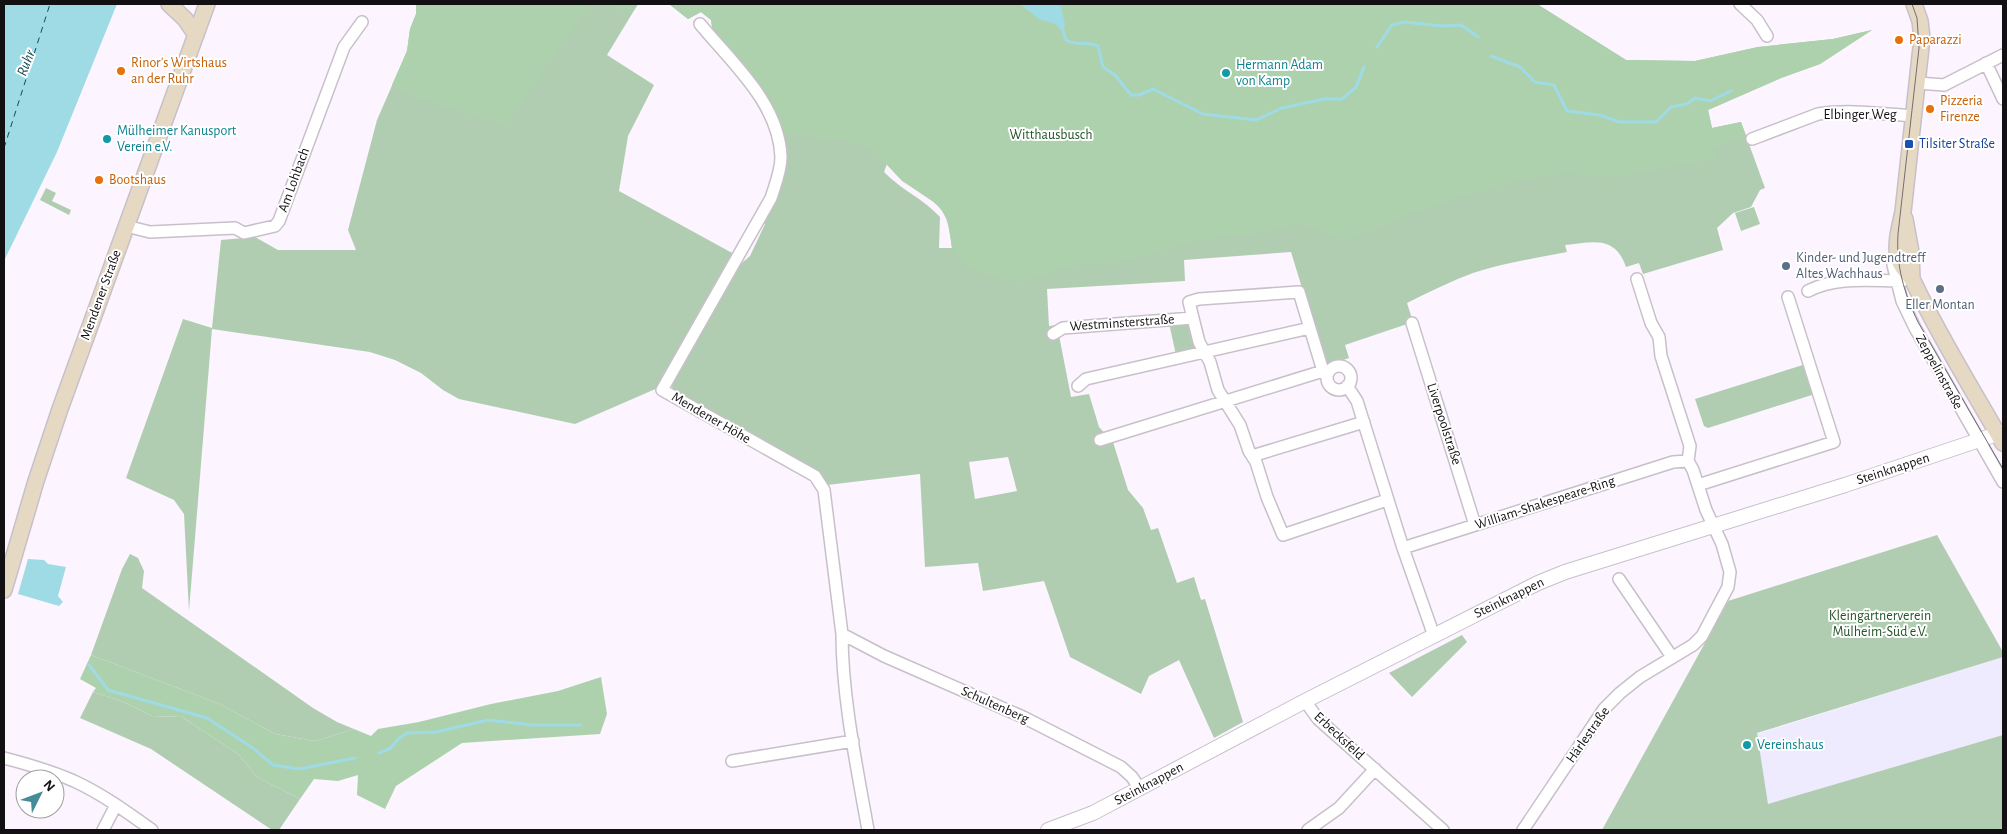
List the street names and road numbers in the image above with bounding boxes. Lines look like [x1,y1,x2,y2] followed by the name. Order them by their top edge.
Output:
[1823,108,1897,122] street label: Elbinger Weg
[276,146,312,214] street label: Am Lohbach
[78,248,124,342] street label: Mendener Straße
[1069,312,1175,334] street label: Westminsterstraße
[1913,332,1965,412] street label: Zeppelinstraße
[1424,381,1464,467] street label: Liverpoolstraße
[669,390,753,446] street label: Mendener Höhe
[1855,451,1931,487] street label: Steinknappen
[1473,474,1617,532] street label: William-Shakespeare-Ring
[1472,575,1546,621] street label: Steinknappen
[959,684,1031,726] street label: Schultenberg
[1564,704,1612,766] street label: Härlestraße
[1311,709,1367,763] street label: Erbecksfeld
[1112,760,1186,808] street label: Steinknappen

